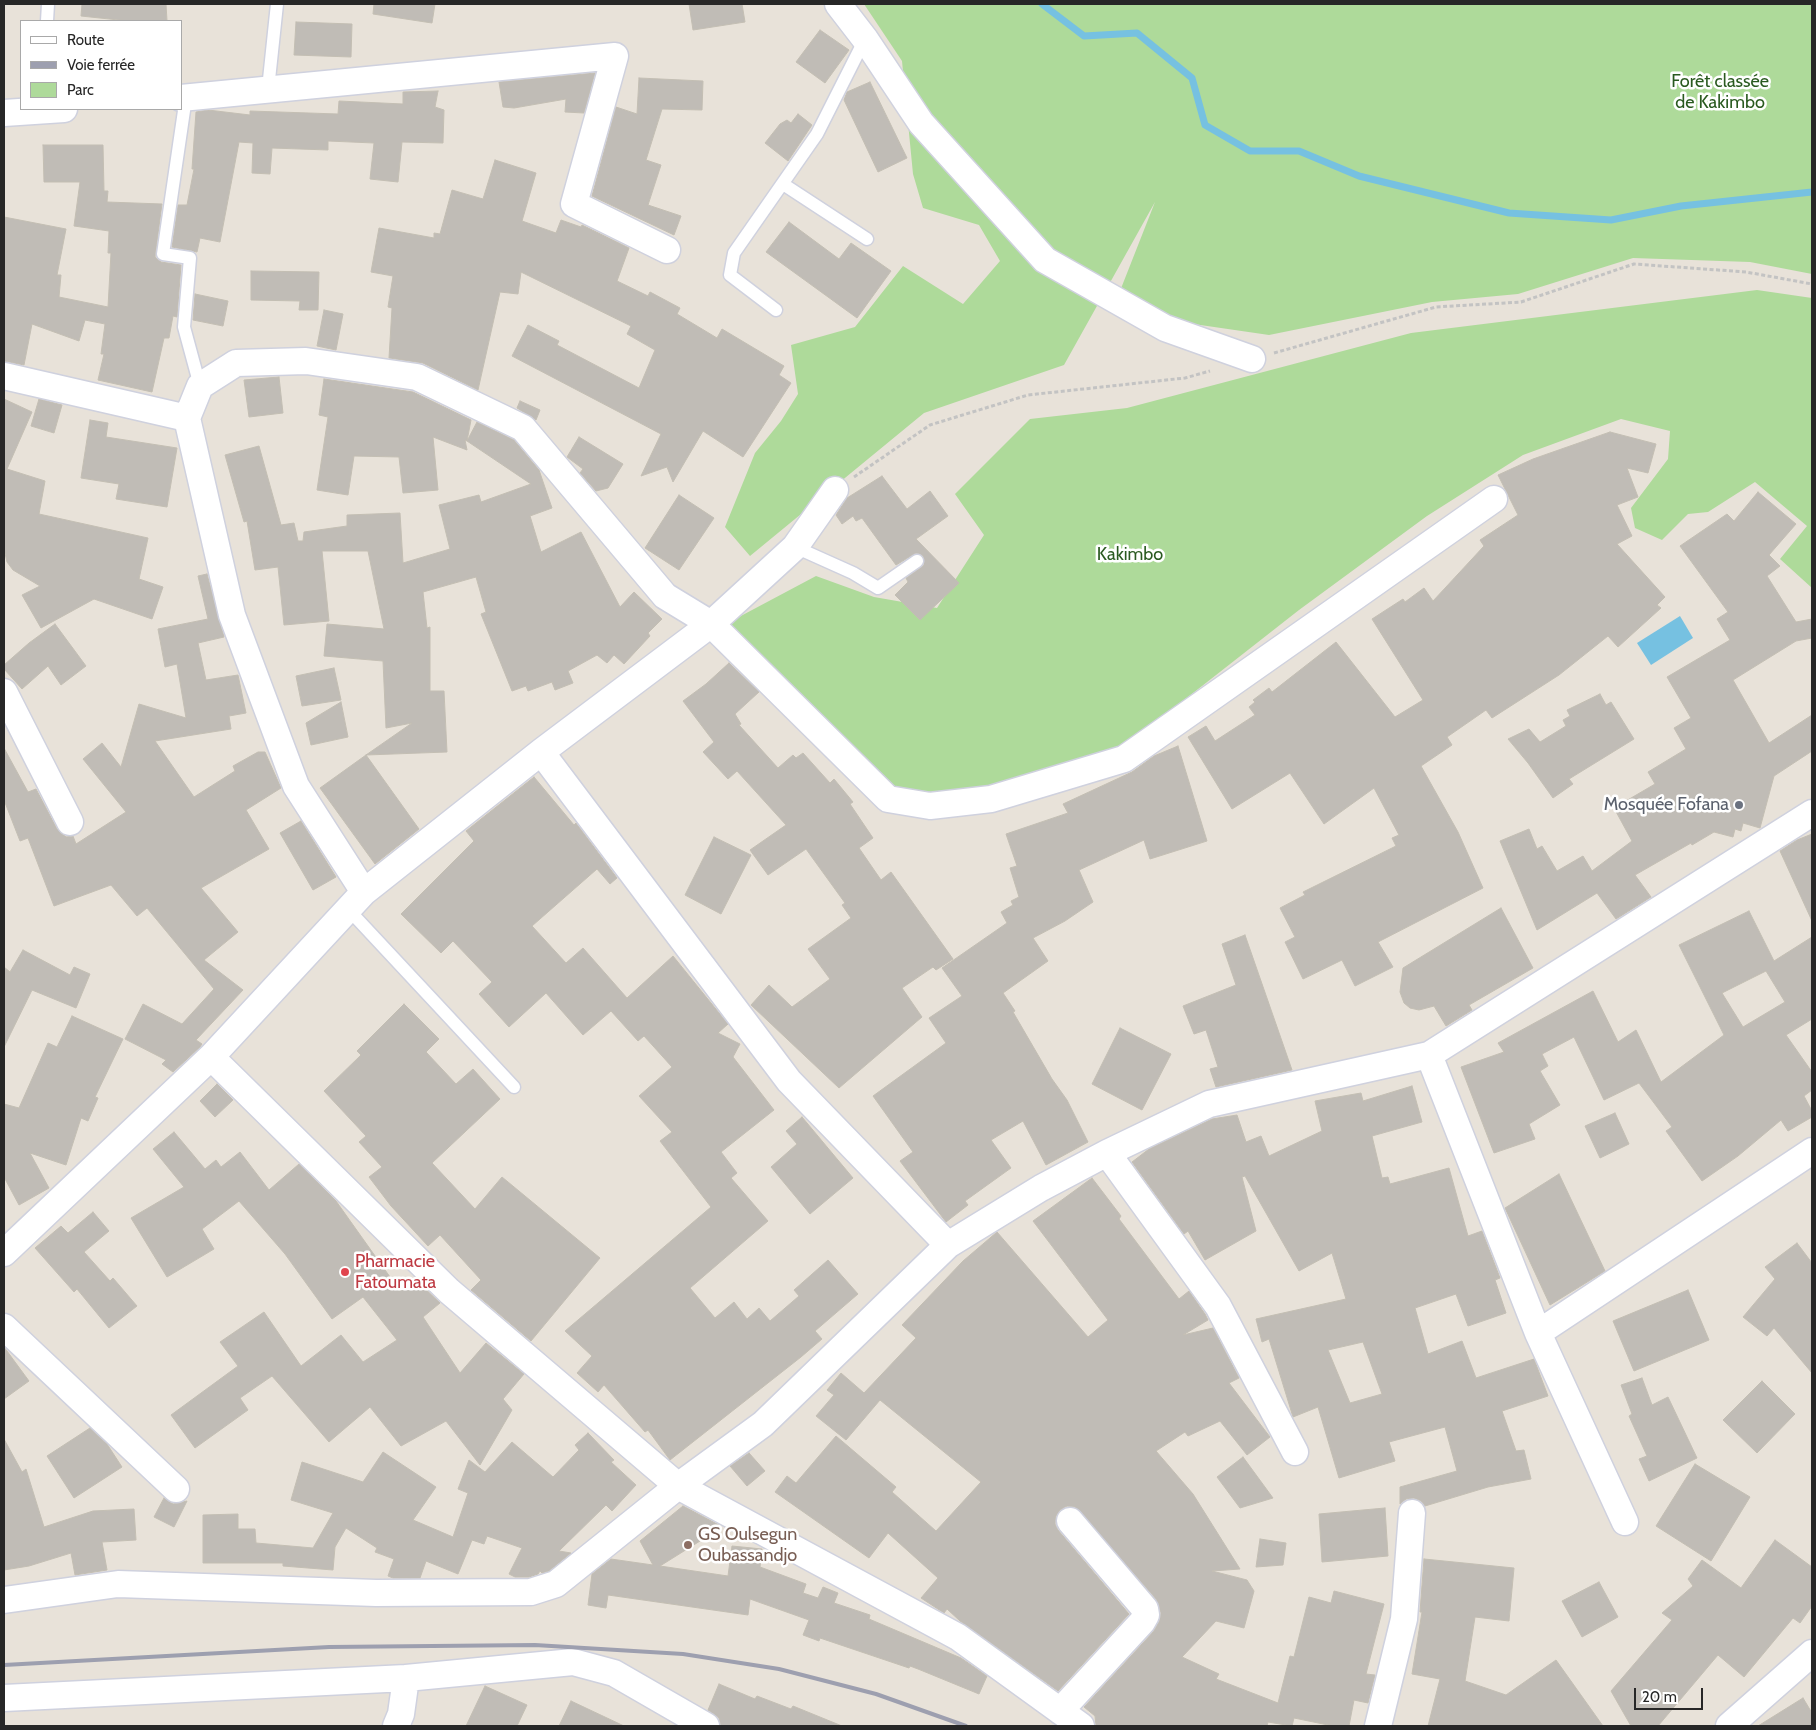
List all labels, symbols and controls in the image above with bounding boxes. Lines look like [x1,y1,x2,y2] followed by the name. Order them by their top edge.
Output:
[20,20,182,110] legend
[67,31,105,49] text: Route
[67,56,135,74] text: Voie ferrée
[1671,71,1769,114] park label: Forêt classée de Kakimbo
[67,81,94,99] text: Parc
[1097,544,1163,566] park label: Kakimbo
[1604,794,1729,816] place label: Mosquée Fofana
[1733,799,1745,811] marker: Mosquée Fofana
[355,1251,436,1294] place label: Pharmacie Fatoumata
[339,1266,351,1278] marker: Pharmacie Fatoumata
[698,1524,797,1566] place label: GS Oulsegun Oubassandjo
[682,1539,694,1551] marker: GS Oulsegun Oubassandjo
[1636,1678,1705,1710] scale bar
[1642,1688,1677,1706] text: 20 m

